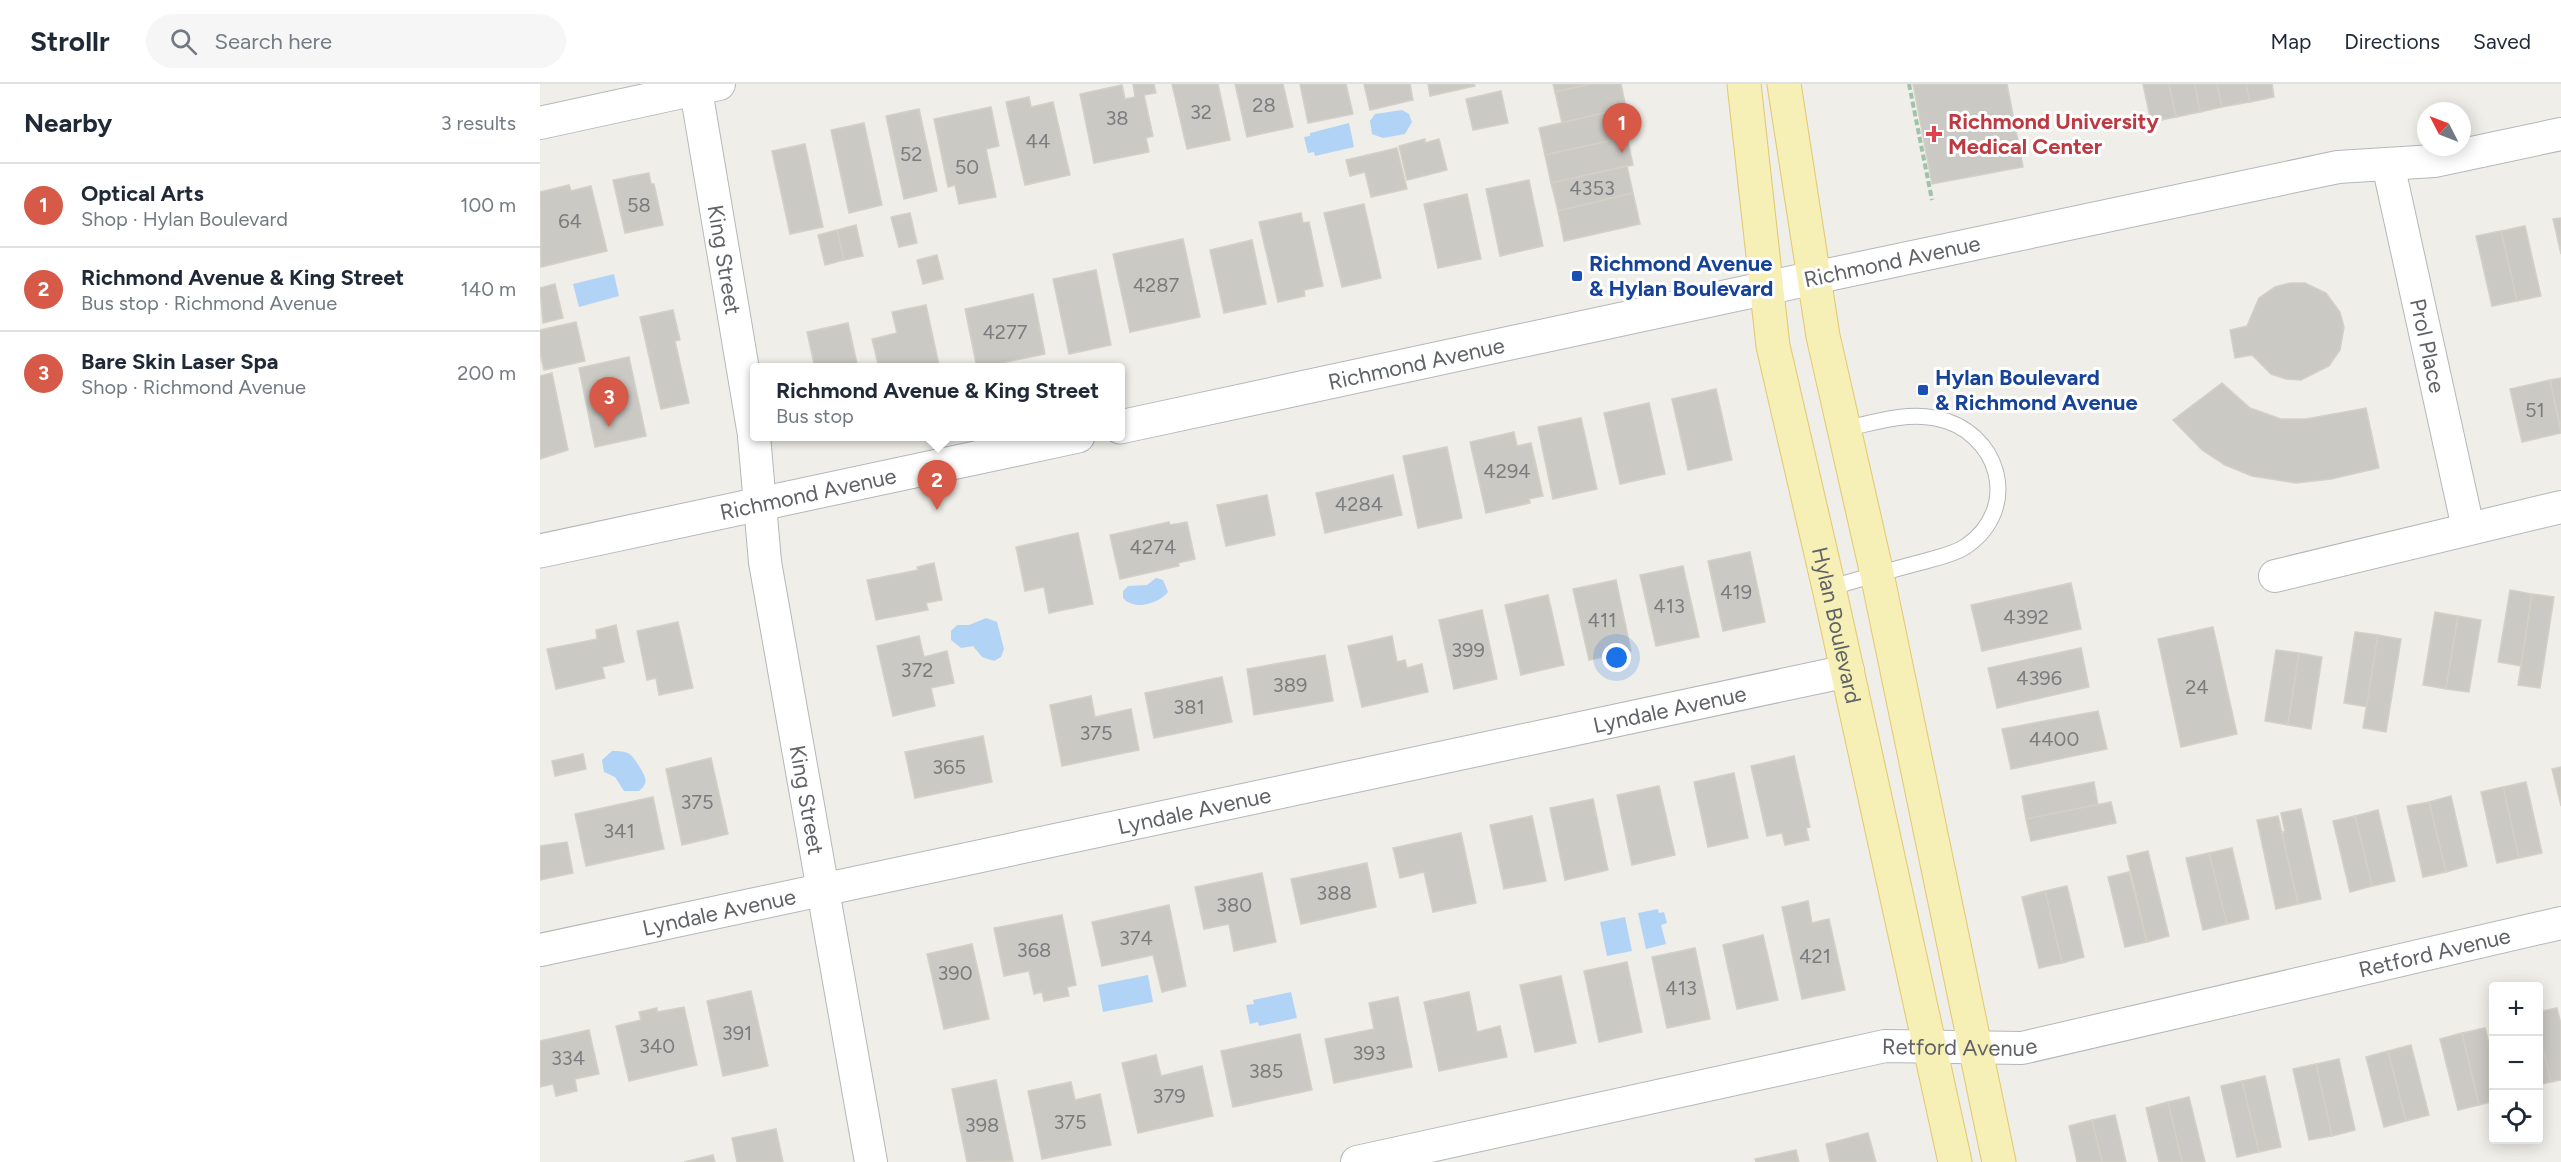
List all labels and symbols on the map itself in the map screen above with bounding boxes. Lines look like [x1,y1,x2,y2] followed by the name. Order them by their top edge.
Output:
[1252,93,1276,117] house number: 28
[1190,100,1212,124] house number: 32
[2417,102,2471,156] north arrow
[1602,104,1642,153] pin: 1
[1105,106,1129,130] house number: 38
[1948,108,2159,160] place label: Richmond University Medical Center
[1925,125,1943,143] marker: Richmond University Medical Center
[1026,129,1050,153] house number: 44
[900,142,922,166] house number: 52
[955,155,979,179] house number: 50
[1569,176,1615,200] house number: 4353
[627,193,651,217] house number: 58
[702,203,747,316] street label: King Street
[558,209,582,233] house number: 64
[1801,230,1983,293] street label: Richmond Avenue
[1589,250,1773,302] place label: Richmond Avenue & Hylan Boulevard
[1570,269,1584,283] marker: Richmond Avenue & Hylan Boulevard
[1133,273,1180,297] house number: 4287
[2404,296,2451,395] street label: Prol Place
[982,320,1028,344] house number: 4277
[1326,332,1507,396] street label: Richmond Avenue
[1935,364,2138,416] place label: Hylan Boulevard & Richmond Avenue
[590,378,628,427] pin: 3
[1916,383,1930,397] marker: Hylan Boulevard & Richmond Avenue
[2525,398,2545,422] house number: 51
[1483,459,1531,483] house number: 4294
[918,460,956,510] pin: 2
[717,462,899,526] street label: Richmond Avenue
[1335,492,1383,516] house number: 4284
[1130,535,1176,559] house number: 4274
[1806,544,1867,706] street label: Hylan Boulevard
[1720,580,1752,604] house number: 419
[1653,594,1685,618] house number: 413
[2003,605,2049,629] house number: 4392
[1588,608,1616,632] house number: 411
[1451,638,1485,662] house number: 399
[1602,643,1631,672] your location
[901,658,933,682] house number: 372
[2016,666,2062,690] house number: 4396
[1273,673,1307,697] house number: 389
[2185,675,2209,699] house number: 24
[1591,680,1749,739] street label: Lyndale Avenue
[1173,695,1205,719] house number: 381
[1079,721,1113,745] house number: 375
[2029,727,2079,751] house number: 4400
[784,743,829,857] street label: King Street
[932,755,966,779] house number: 365
[1115,781,1274,840] street label: Lyndale Avenue
[680,790,714,814] house number: 375
[603,819,635,843] house number: 341
[1316,881,1352,905] house number: 388
[640,883,798,942] street label: Lyndale Avenue
[1216,893,1252,917] house number: 380
[2356,922,2513,984] street label: Retford Avenue
[1119,926,1153,950] house number: 374
[1017,938,1051,962] house number: 368
[1799,944,1831,968] house number: 421
[937,961,973,985] house number: 390
[1665,976,1697,1000] house number: 413
[722,1021,752,1045] house number: 391
[1882,1032,2040,1062] street label: Retford Avenue
[639,1034,675,1058] house number: 340
[1352,1041,1386,1065] house number: 393
[551,1046,585,1070] house number: 334
[1249,1059,1283,1083] house number: 385
[1153,1084,1185,1108] house number: 379
[1053,1110,1087,1134] house number: 375
[965,1113,999,1137] house number: 398

